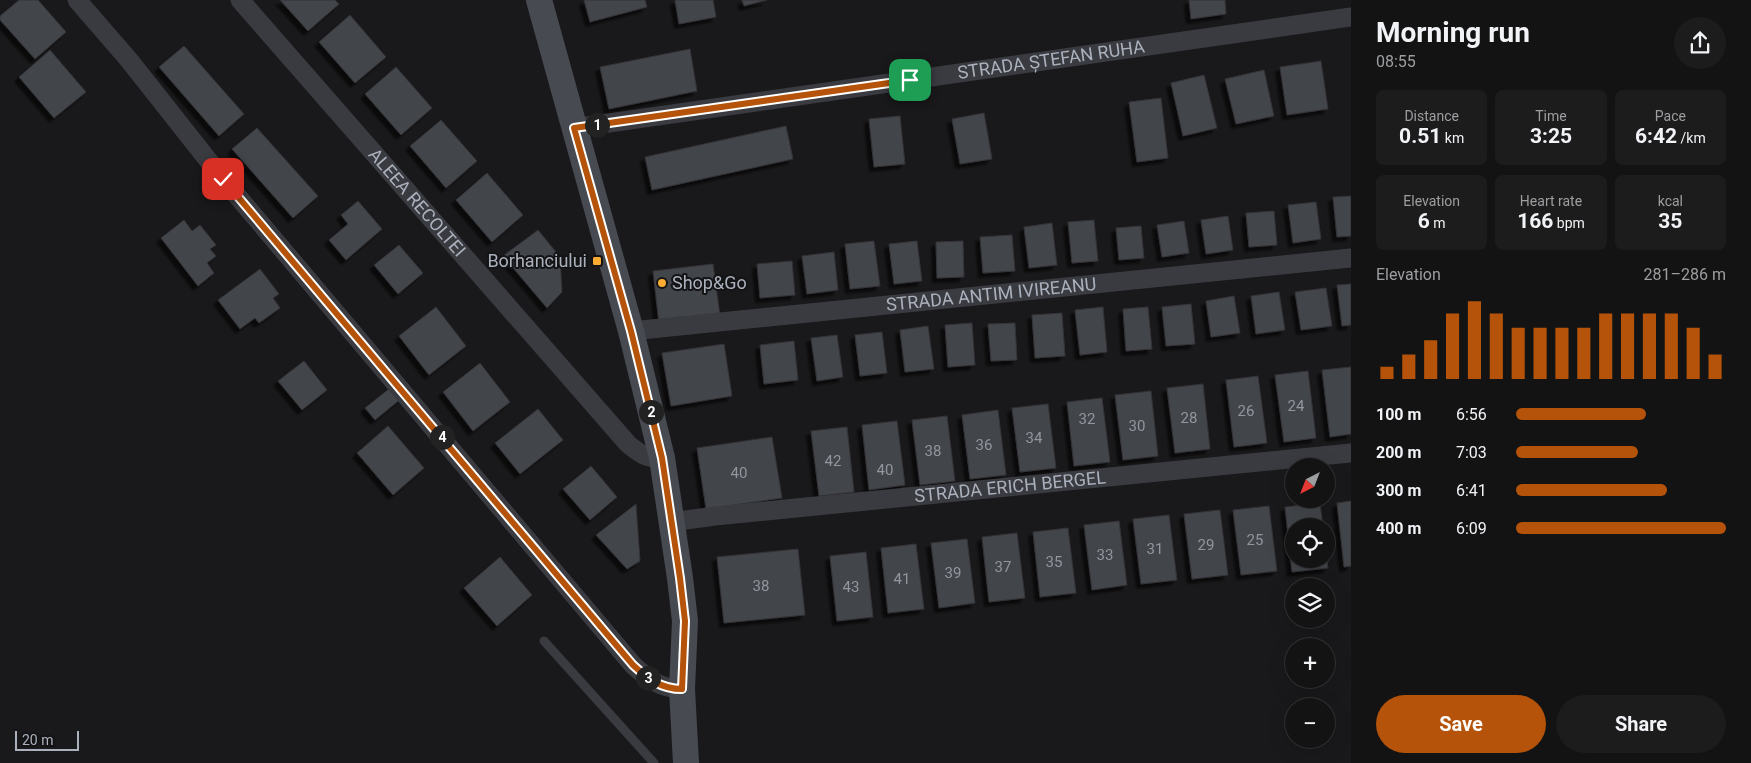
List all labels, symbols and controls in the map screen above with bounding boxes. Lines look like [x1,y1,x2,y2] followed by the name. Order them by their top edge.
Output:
[1376,16,1530,49] text: Morning run
[1674,17,1726,69] button: share
[956,36,1146,83] street label: STRADA ȘTEFAN RUHA
[1376,52,1416,71] text: 08:55
[889,59,931,101] pin
[896,66,924,94] icon: arrive
[1404,108,1459,124] text: Distance
[1535,108,1567,124] text: Time
[1655,108,1686,124] text: Pace
[584,112,610,138] pin: 1
[593,117,602,133] text: 1
[1399,124,1441,148] text: 0.51
[1530,124,1572,148] text: 3:25
[1635,124,1677,148] text: 6:42
[1441,130,1464,146] text: km
[1677,130,1706,146] text: /km
[364,144,470,261] street label: ALEEA RECOLTEI
[202,158,244,200] pin
[209,165,237,193] icon: check
[1403,193,1460,209] text: Elevation
[1520,193,1582,209] text: Heart rate
[1658,193,1683,209] text: kcal
[1418,209,1430,233] text: 6
[1517,209,1553,233] text: 166
[1658,209,1682,233] text: 35
[1430,215,1446,231] text: m
[1553,215,1585,231] text: bpm
[487,250,587,271] place label: Borhanciului
[591,255,603,267] marker: Borhanciului
[1376,265,1441,284] text: Elevation
[1644,265,1726,284] text: 281–286 m
[672,272,747,293] place label: Shop&Go
[885,273,1097,315] street label: STRADA ANTIM IVIREANU
[656,277,668,289] marker: Shop&Go
[1288,397,1305,415] house number: 24
[638,400,664,424] pin: 2
[1238,402,1254,420] house number: 26
[647,404,656,420] text: 2
[1376,405,1421,424] text: 100 m
[1456,405,1487,424] text: 6:56
[1181,409,1197,427] house number: 28
[1079,410,1095,428] house number: 32
[1129,417,1145,435] house number: 30
[430,424,454,450] pin: 4
[438,429,447,445] text: 4
[1026,429,1043,447] house number: 34
[976,436,992,454] house number: 36
[925,442,941,460] house number: 38
[1376,443,1421,462] text: 200 m
[1456,443,1487,462] text: 7:03
[825,452,841,470] house number: 42
[1285,458,1335,508] north arrow
[1285,458,1335,748] map controls
[877,461,893,479] house number: 40
[731,464,747,482] house number: 40
[913,466,1107,506] street label: STRADA ERICH BERGEL
[1376,481,1421,500] text: 300 m
[1456,481,1487,500] text: 6:41
[1285,518,1335,568] button: locate
[1376,519,1421,538] text: 400 m
[1456,519,1487,538] text: 6:09
[1247,531,1263,549] house number: 25
[1198,536,1214,554] house number: 29
[1147,540,1163,558] house number: 31
[1097,546,1113,564] house number: 33
[1046,553,1062,571] house number: 35
[995,558,1011,576] house number: 37
[945,564,961,582] house number: 39
[894,570,910,588] house number: 41
[753,577,769,595] house number: 38
[843,578,859,596] house number: 43
[1285,578,1335,628] button: layers
[1285,638,1335,688] button: +
[636,666,660,690] pin: 3
[644,670,653,686] text: 3
[1376,695,1546,753] button: Save
[1556,695,1726,753] button: Share
[1285,698,1335,748] button: −
[15,728,79,751] scale bar
[22,732,54,748] text: 20 m

